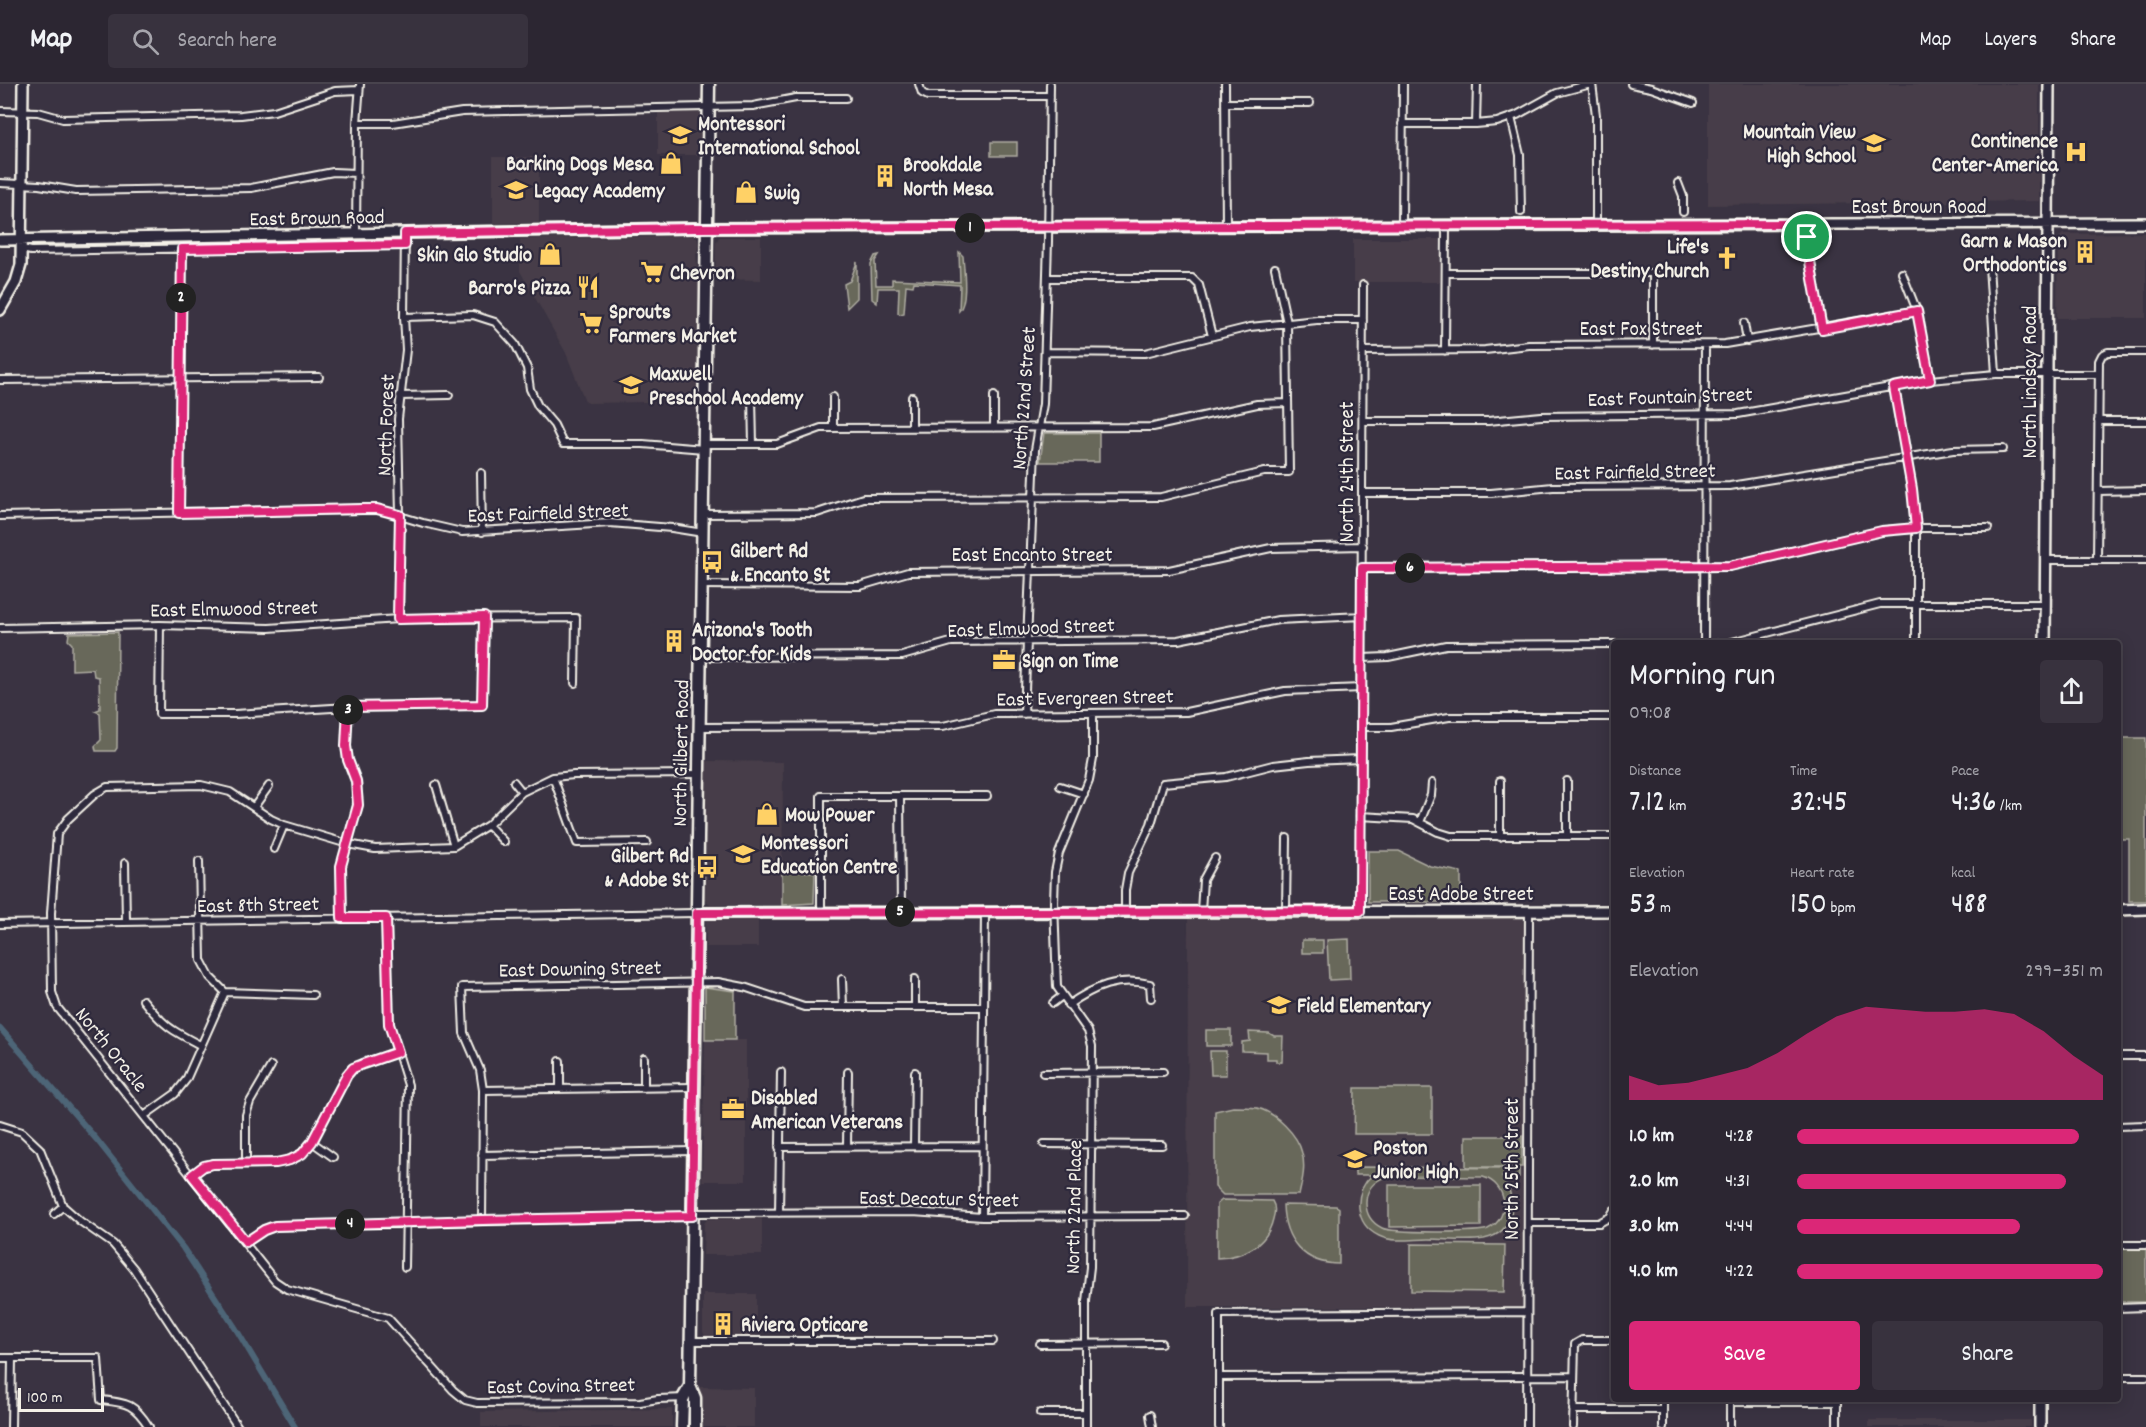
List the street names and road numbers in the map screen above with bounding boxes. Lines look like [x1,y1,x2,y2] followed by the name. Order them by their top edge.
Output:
[1851,194,1987,224] street label: East Brown Road
[249,204,385,236] street label: East Brown Road
[2017,306,2047,458] street label: North Lindsay Road
[1579,316,1703,346] street label: East Fox Street
[1006,325,1046,471] street label: North 22nd Street
[371,373,405,477] street label: North Forest
[1587,381,1753,417] street label: East Fountain Street
[1334,401,1364,542] street label: North 24th Street
[1554,458,1716,490] street label: East Fairfield Street
[467,497,629,533] street label: East Fairfield Street
[952,542,1113,572] street label: East Encanto Street
[150,595,318,627] street label: East Elmwood Street
[947,612,1116,648] street label: East Elmwood Street
[667,679,699,827] street label: North Gilbert Road
[996,683,1174,717] street label: East Evergreen Street
[1388,881,1534,911] street label: East Adobe Street
[197,891,320,923] street label: East 8th Street
[498,955,662,987] street label: East Downing Street
[66,1002,153,1100] street label: North Oracle
[1499,1098,1529,1240] street label: North 25th Street
[1060,1140,1092,1275] street label: North 22nd Place
[859,1185,1019,1217] street label: East Decatur Street
[487,1372,636,1404] street label: East Covina Street

